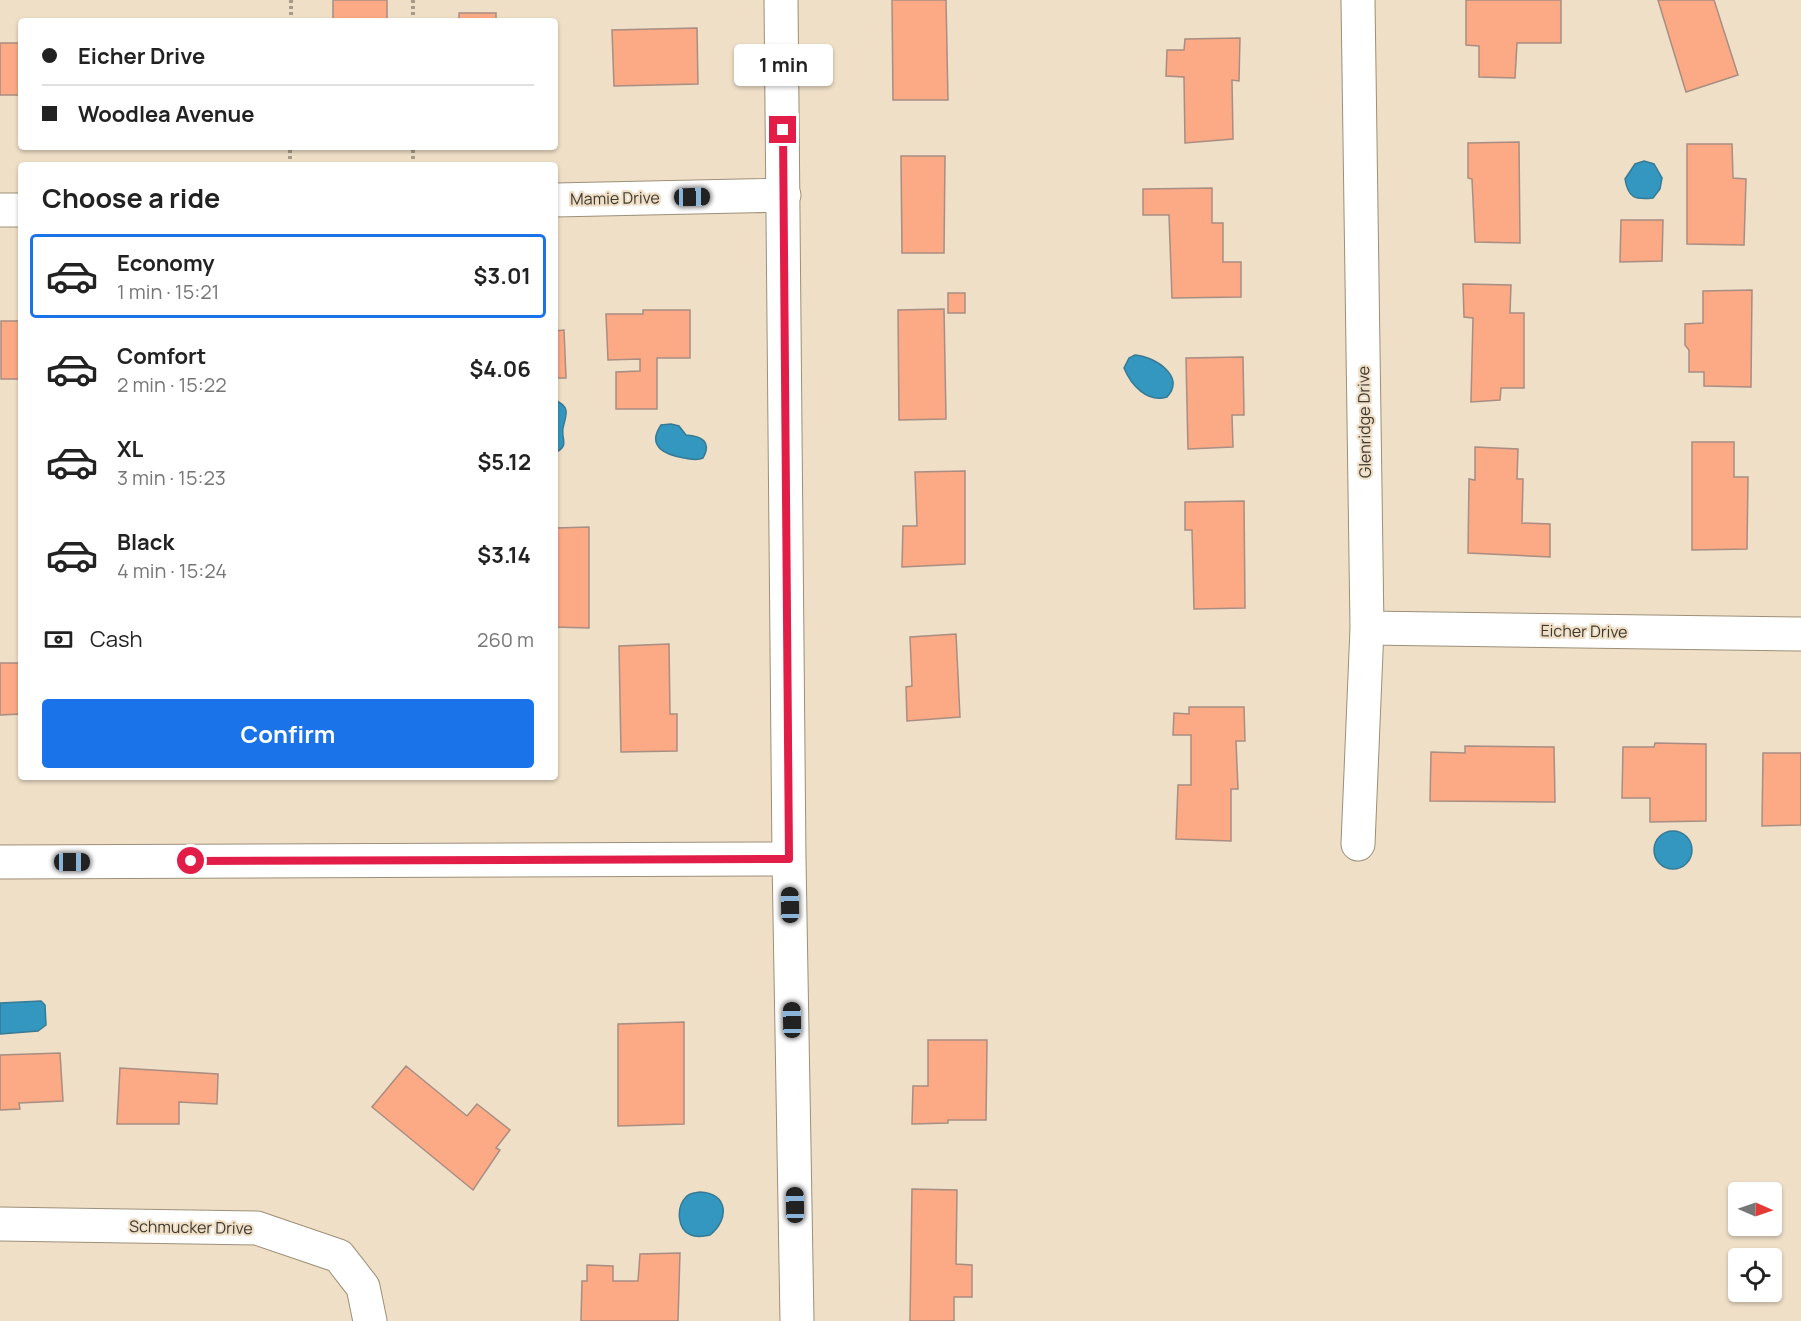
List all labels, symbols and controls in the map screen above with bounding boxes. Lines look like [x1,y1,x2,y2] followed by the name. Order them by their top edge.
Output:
[78,41,205,71] text: Eicher Drive
[734,43,832,85] callout: 1 min
[759,51,808,78] text: 1 min
[78,99,254,129] text: Woodlea Avenue
[769,116,796,143] route end
[42,179,220,216] text: Choose a ride
[570,186,660,210] street label: Mamie Drive
[674,188,710,206] car
[117,248,215,278] text: Economy
[45,249,99,303] icon: car
[474,261,531,291] text: $3.01
[117,278,219,305] text: 1 min · 15:21
[117,341,206,371] text: Comfort
[45,342,99,396] icon: car
[469,354,531,384] text: $4.06
[1352,366,1376,478] street label: Glenridge Drive
[117,371,227,398] text: 2 min · 15:22
[117,434,143,464] text: XL
[45,435,99,489] icon: car
[478,447,531,477] text: $5.12
[117,464,226,491] text: 3 min · 15:23
[117,527,174,557] text: Black
[45,528,99,582] icon: car
[477,540,531,570] text: $3.14
[117,557,227,584] text: 4 min · 15:24
[1540,619,1628,643] street label: Eicher Drive
[42,623,75,656] icon: cash
[90,624,143,654] text: Cash
[477,626,534,653] text: 260 m
[42,699,534,768] button: Confirm
[177,847,204,874] route start
[54,853,90,871] car
[781,887,799,923] car
[783,1002,801,1038] car
[1728,1182,1782,1236] north arrow
[1728,1182,1782,1302] map controls
[786,1187,804,1223] car
[129,1215,253,1239] street label: Schmucker Drive
[1728,1248,1782,1302] button: locate

